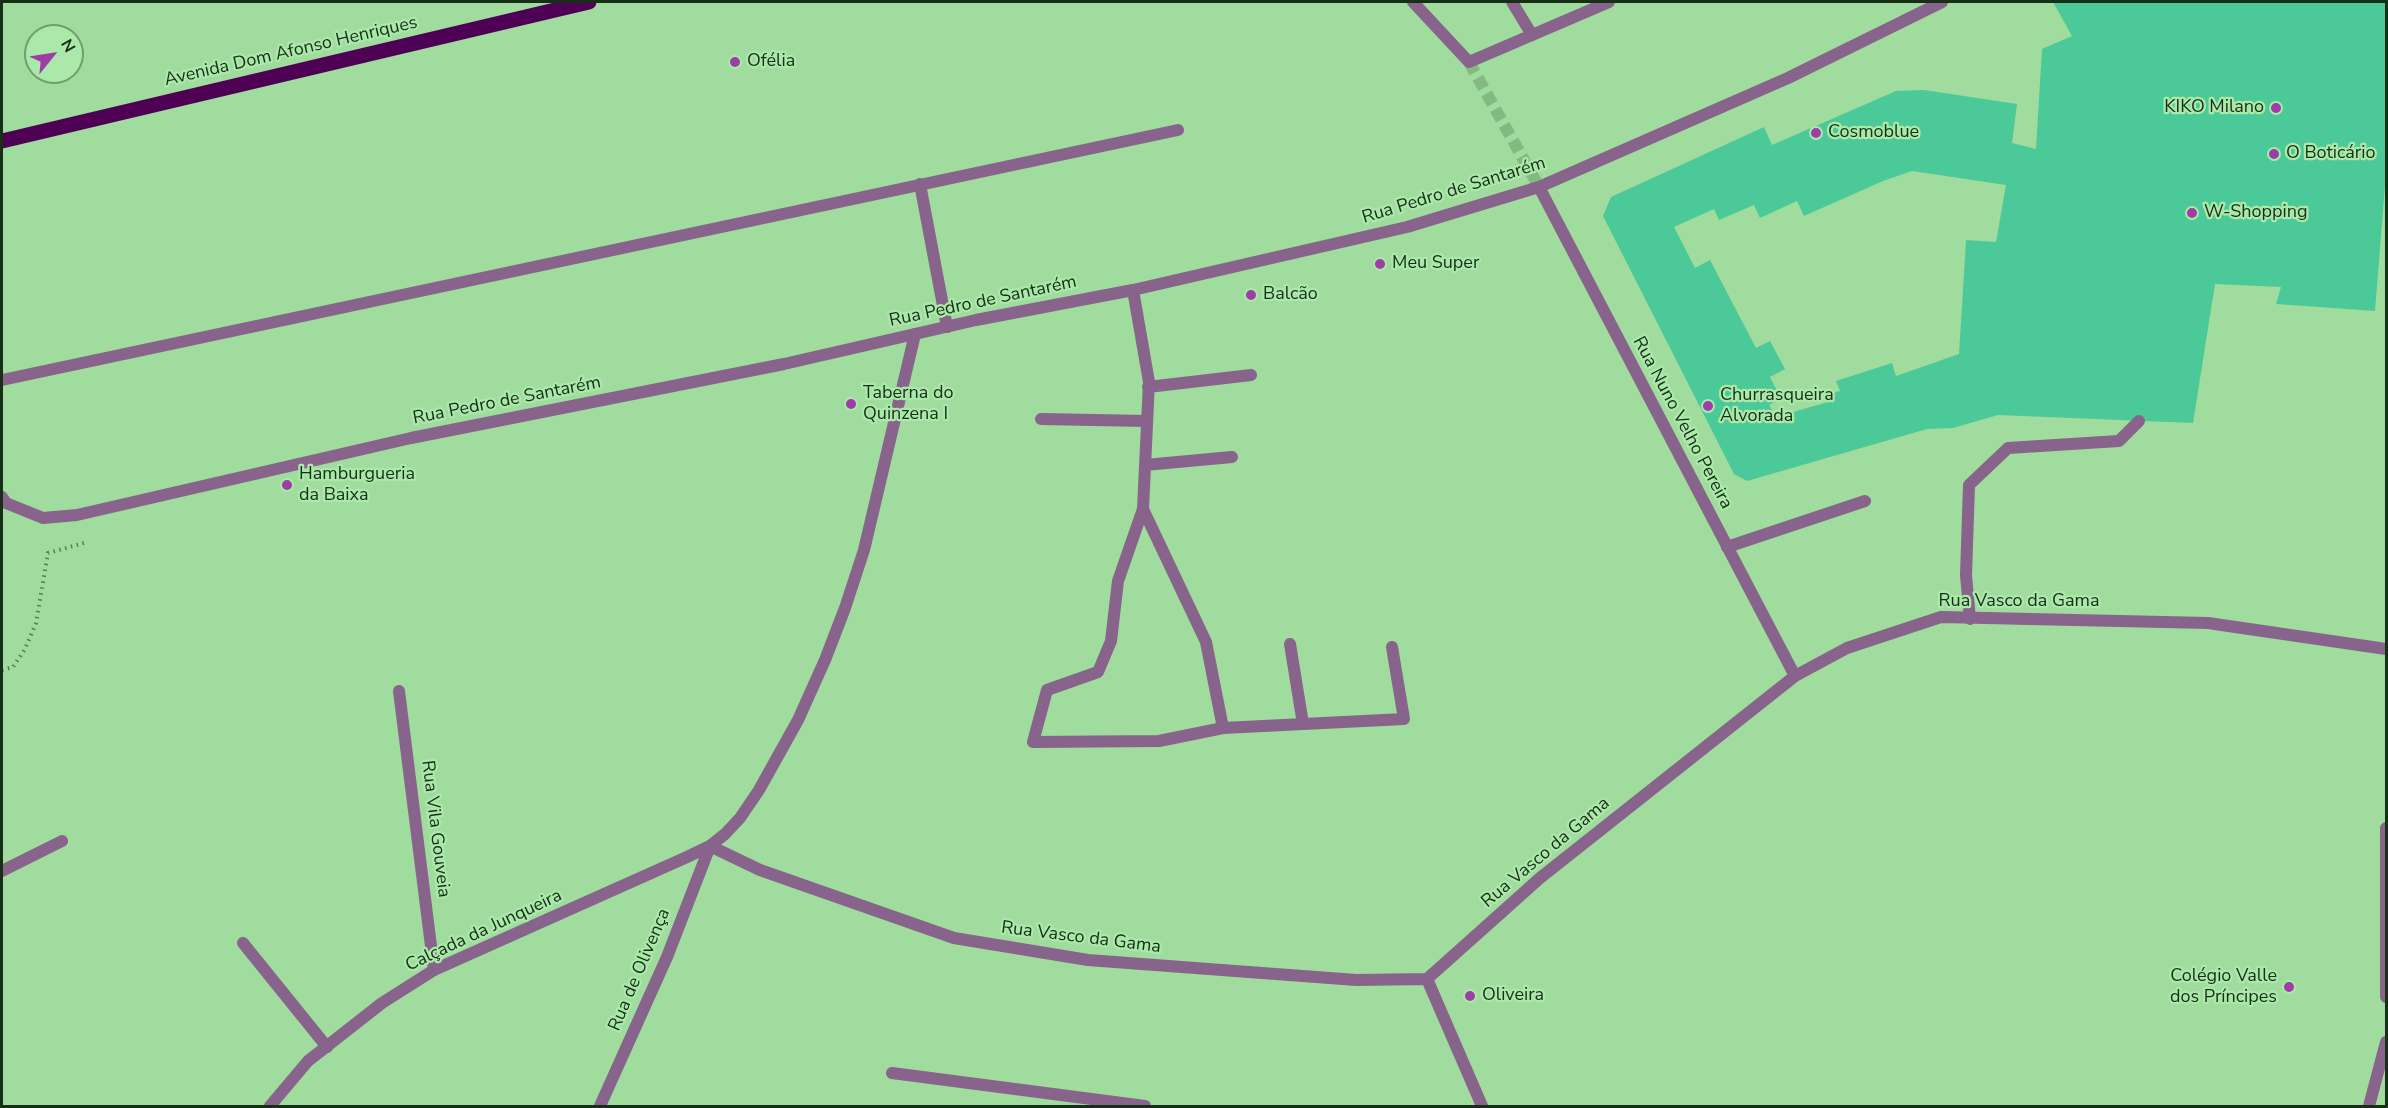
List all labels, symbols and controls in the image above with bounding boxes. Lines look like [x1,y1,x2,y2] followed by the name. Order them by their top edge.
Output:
[162,12,420,92] street label: Avenida Dom Afonso Henriques
[24,24,84,84] north arrow
[55,35,80,57] text: N
[747,51,795,73] place label: Ofélia
[728,55,742,69] marker: Ofélia
[2164,97,2264,119] place label: KIKO Milano
[2269,101,2283,115] marker: KIKO Milano
[1828,122,1919,144] place label: Cosmoblue
[1809,126,1823,140] marker: Cosmoblue
[2286,143,2375,165] place label: O Boticário
[2267,147,2281,161] marker: O Boticário
[1360,153,1548,229] street label: Rua Pedro de Santarém
[2204,202,2307,224] place label: W-Shopping
[2185,206,2199,220] marker: W-Shopping
[1392,253,1479,275] place label: Meu Super
[1373,257,1387,271] marker: Meu Super
[887,272,1079,332] street label: Rua Pedro de Santarém
[1263,284,1318,306] place label: Balcão
[1244,288,1258,302] marker: Balcão
[1627,333,1737,513] street label: Rua Nuno Velho Pereira
[411,372,603,430] street label: Rua Pedro de Santarém
[863,383,953,426] place label: Taberna do Quinzena I
[1720,385,1834,428] place label: Churrasqueira Alvorada
[844,397,858,411] marker: Taberna do Quinzena I
[1701,399,1715,413] marker: Churrasqueira Alvorada
[299,464,415,506] place label: Hamburgueria da Baixa
[280,478,294,492] marker: Hamburgueria da Baixa
[1939,591,2099,613] street label: Rua Vasco da Gama
[416,759,454,899] street label: Rua Vila Gouveia
[1477,793,1615,913] street label: Rua Vasco da Gama
[402,885,566,977] street label: Calçada da Junqueira
[604,905,676,1035] street label: Rua de Olivença
[1000,917,1162,959] street label: Rua Vasco da Gama
[2170,966,2277,1008] place label: Colégio Valle dos Príncipes
[2282,980,2296,994] marker: Colégio Valle dos Príncipes
[1482,985,1544,1007] place label: Oliveira
[1463,989,1477,1003] marker: Oliveira

